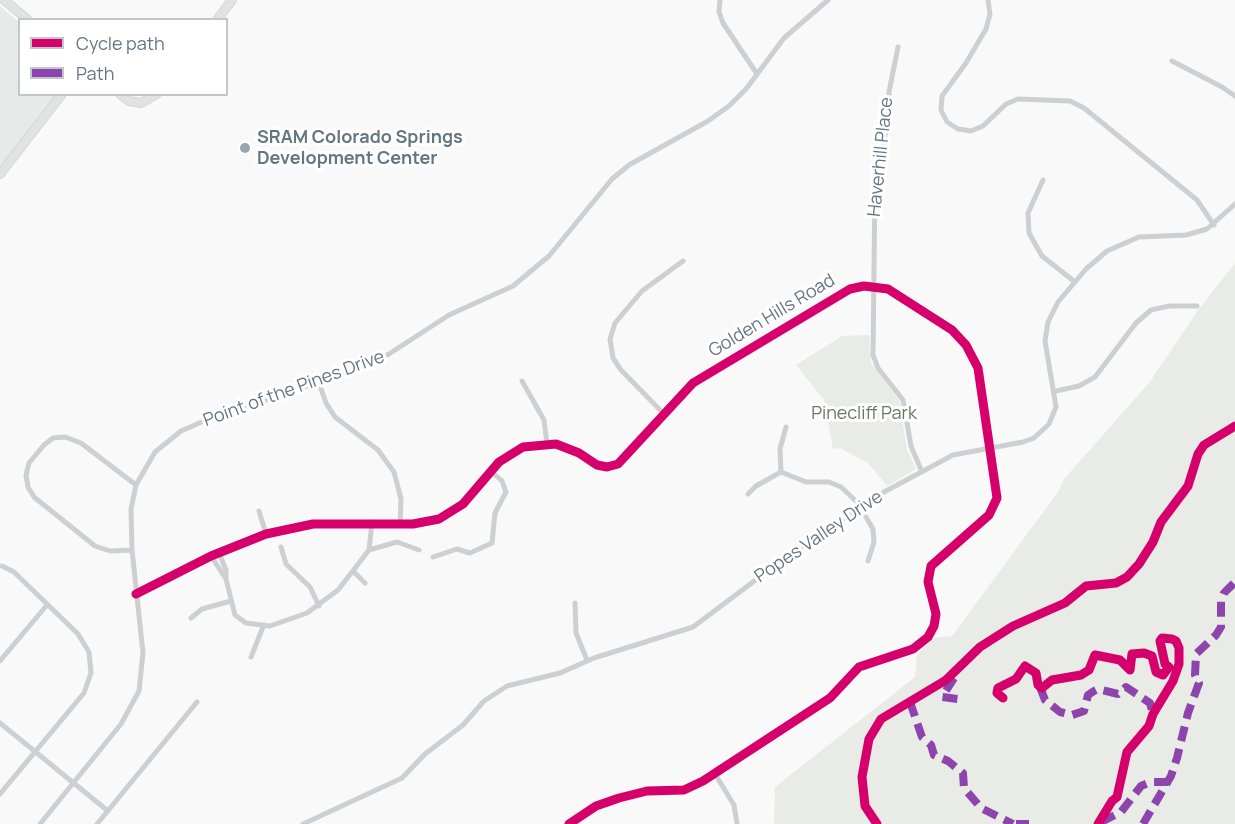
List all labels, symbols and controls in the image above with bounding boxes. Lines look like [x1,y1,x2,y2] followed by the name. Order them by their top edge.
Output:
[18,18,228,96] legend
[76,31,165,55] text: Cycle path
[76,61,114,85] text: Path
[864,96,898,218] street label: Haverhill Place
[257,127,463,170] place label: SRAM Colorado Springs Development Center
[238,141,252,155] marker: SRAM Colorado Springs Development Center
[705,270,839,362] street label: Golden Hills Road
[200,346,388,432] street label: Point of the Pines Drive
[811,403,917,425] park label: Pinecliff Park
[751,486,887,588] street label: Popes Valley Drive

